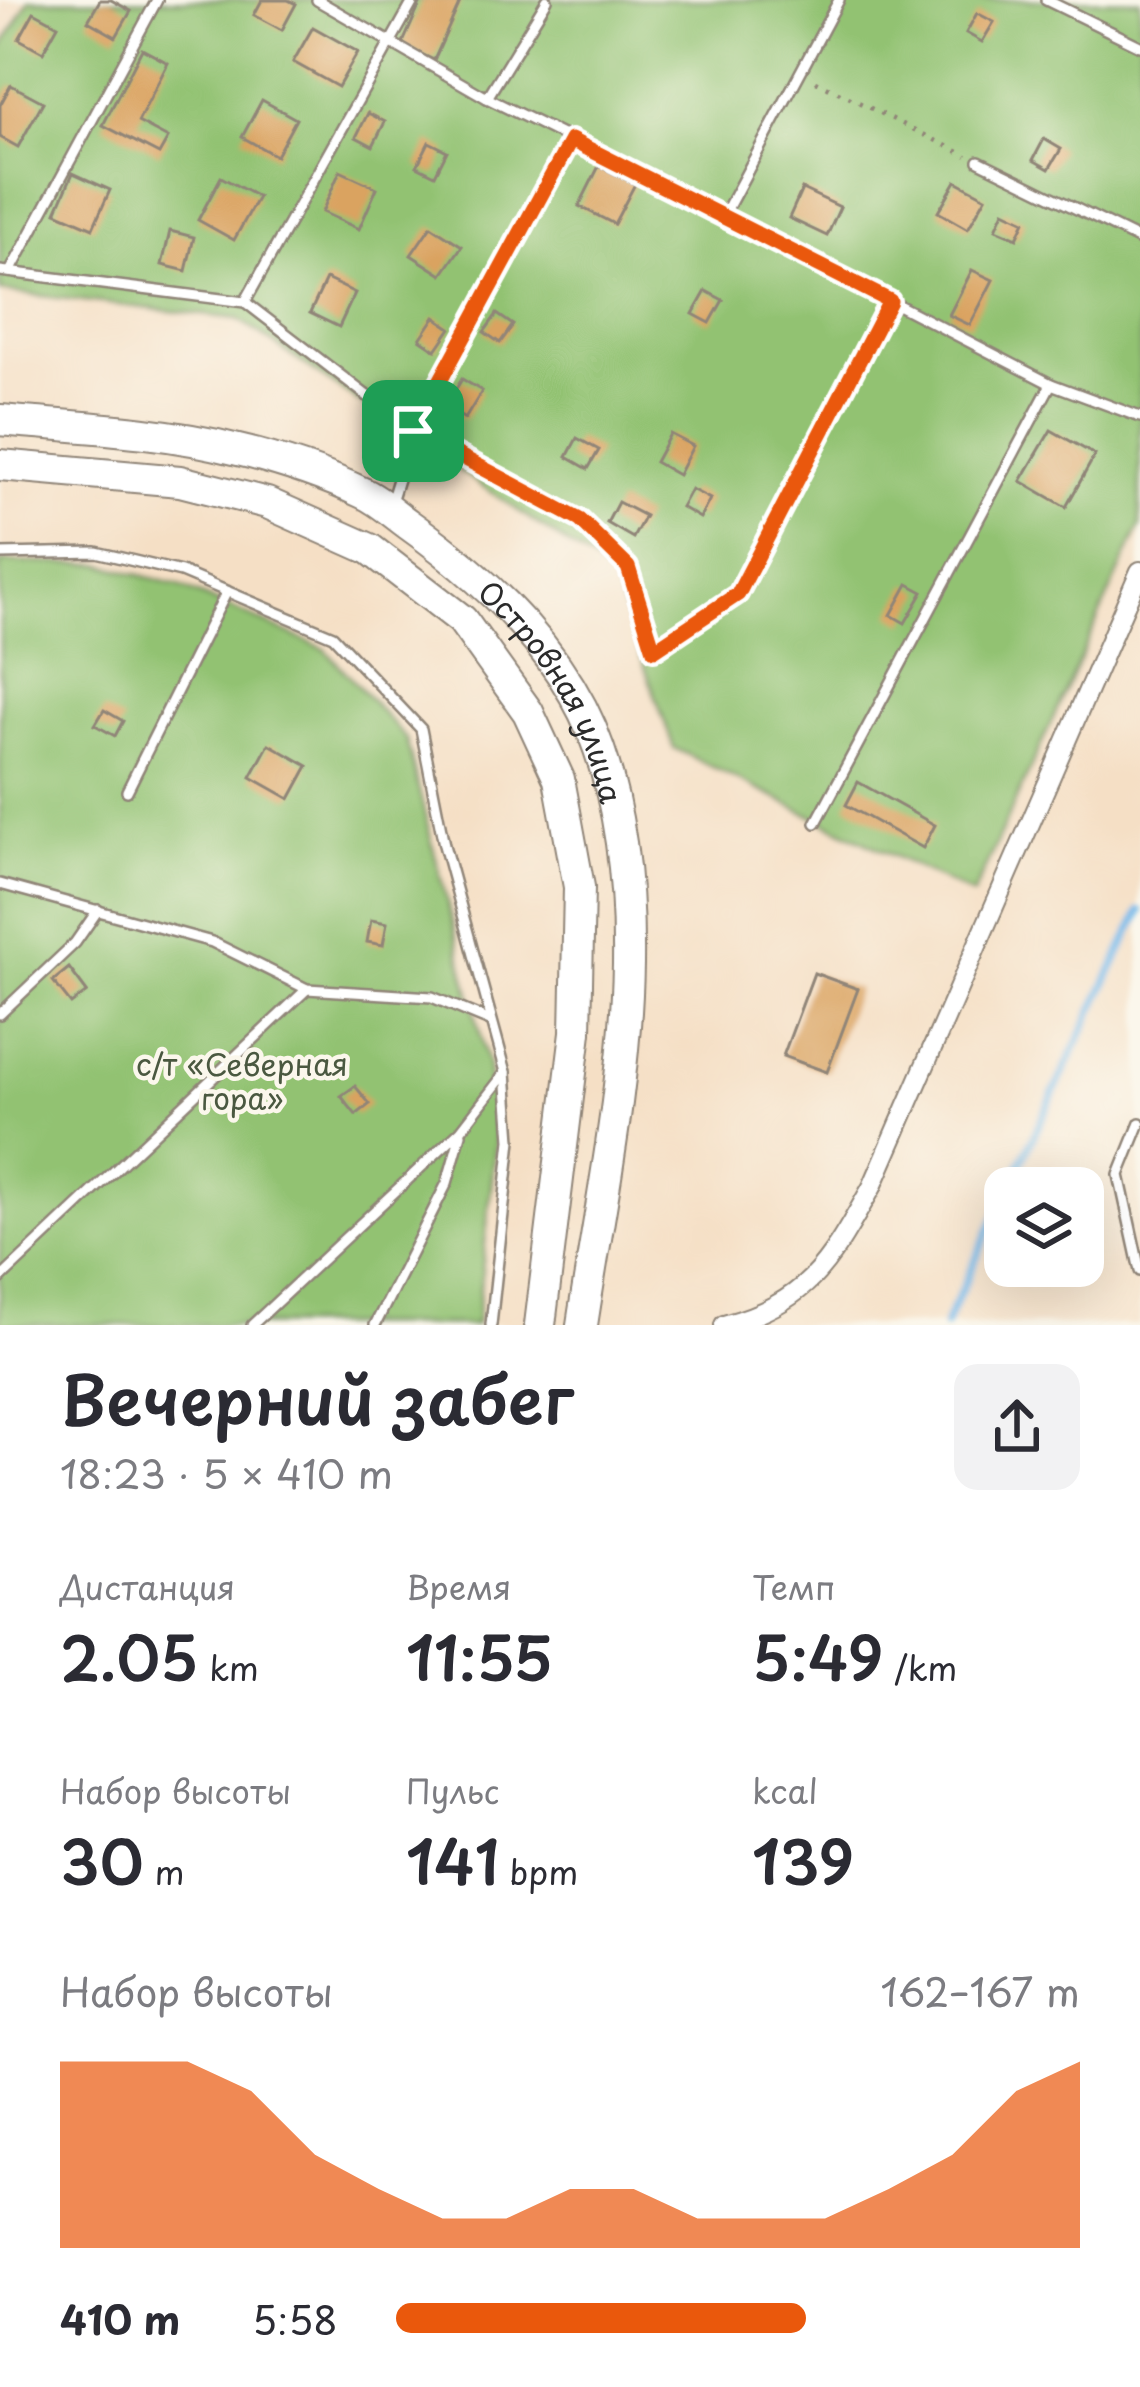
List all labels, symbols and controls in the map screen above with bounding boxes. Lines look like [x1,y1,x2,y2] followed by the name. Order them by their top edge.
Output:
[362,380,464,482] pin
[380,398,446,464] icon: arrive
[469,569,636,808] street label: Островная улица
[136,1041,348,1120] park label: с/т «Северная гора»
[984,1167,1104,1287] map controls
[984,1167,1104,1287] button: layers
[60,1348,574,1447] text: Вечерний забег
[954,1364,1080,1490] button: share
[60,1443,393,1502] text: 18:23 · 5 × 410 m
[60,1561,235,1611] text: Дистанция
[406,1561,511,1611] text: Время
[752,1561,835,1611] text: Темп
[60,1611,198,1701] text: 2.05
[406,1611,553,1701] text: 11:55
[752,1611,883,1701] text: 5:49
[198,1642,259,1692] text: km
[883,1642,957,1692] text: /km
[60,1765,291,1815] text: Набор высоты
[406,1765,499,1815] text: Пульс
[752,1765,818,1815] text: kcal
[60,1815,144,1905] text: 30
[406,1815,499,1905] text: 141
[752,1815,854,1905] text: 139
[144,1846,184,1896] text: m
[499,1846,578,1896] text: bpm
[60,1961,333,2020] text: Набор высоты
[881,1961,1080,2020] text: 162–167 m
[60,2289,180,2348] text: 410 m
[252,2289,338,2348] text: 5:58

